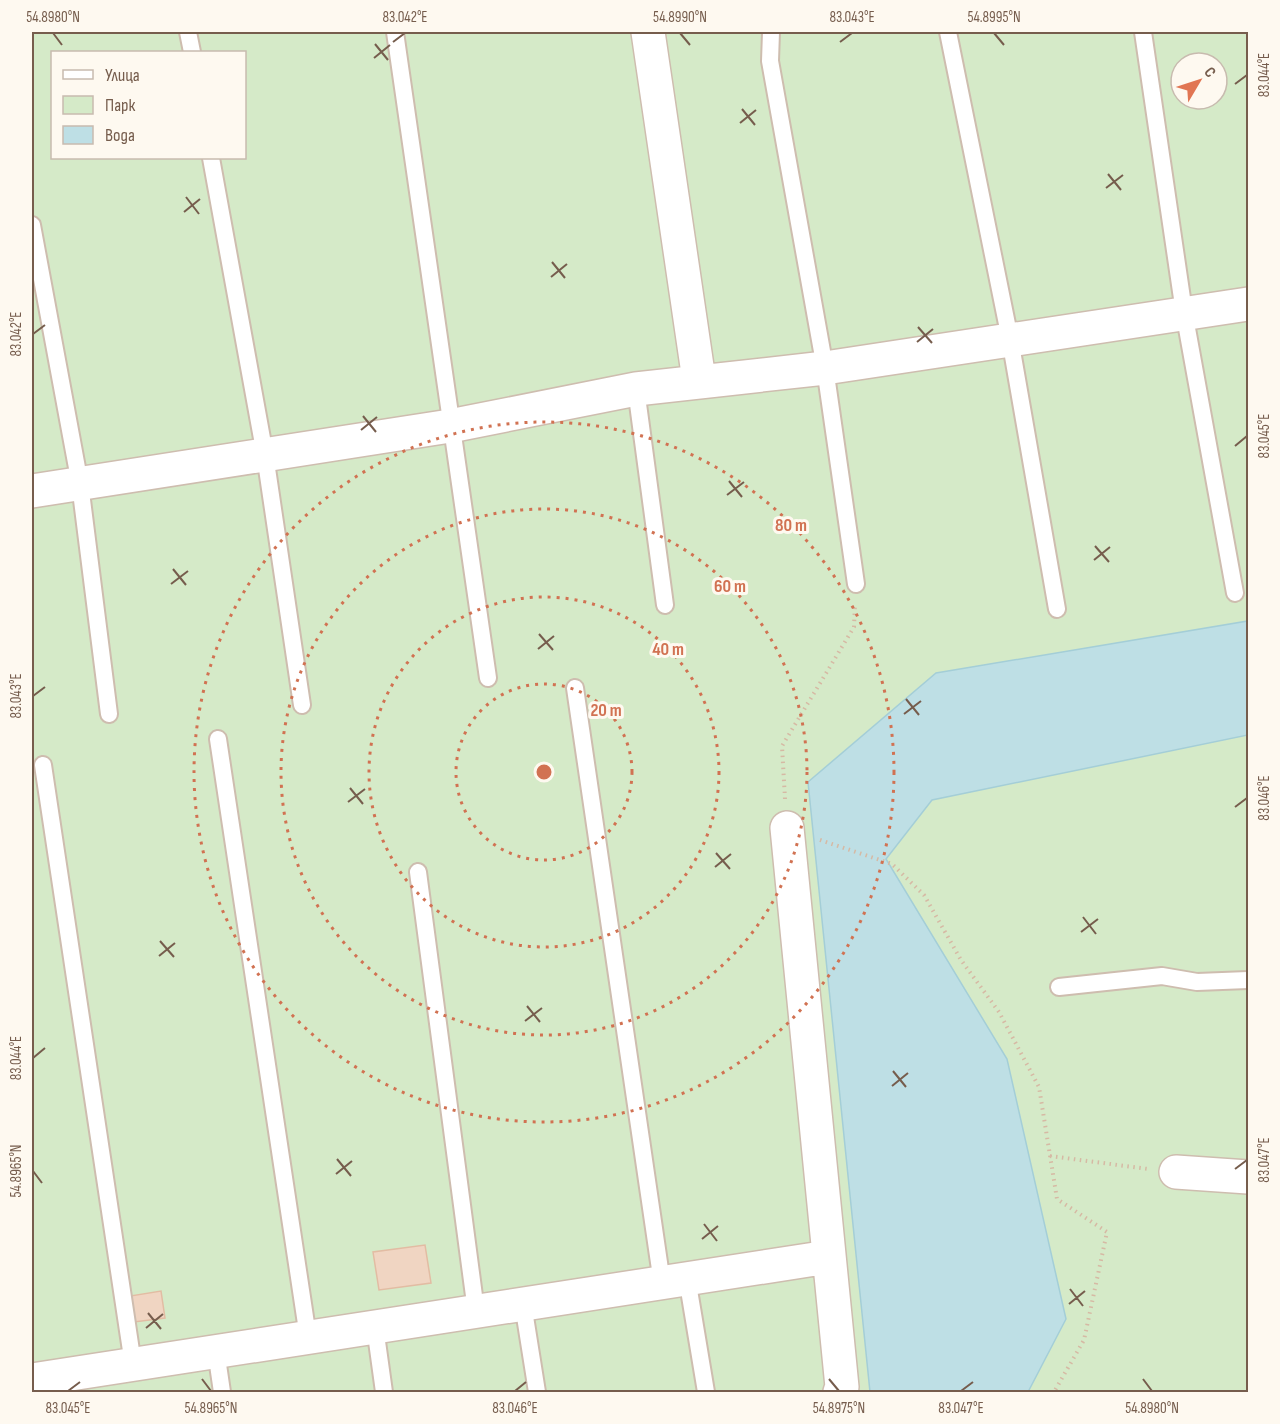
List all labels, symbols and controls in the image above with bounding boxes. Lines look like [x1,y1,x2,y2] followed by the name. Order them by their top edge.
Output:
[26,8,80,27] text: 54.8980°N
[382,8,428,27] text: 83.042°E
[653,8,707,27] text: 54.8990°N
[829,8,875,27] text: 83.043°E
[967,8,1021,27] text: 54.8995°N
[51,51,246,159] legend
[1169,51,1229,111] north arrow
[1255,53,1274,97] text: 83.044°E
[1200,63,1219,82] text: С
[105,65,140,86] text: Улица
[105,95,136,116] text: Парк
[105,125,135,146] text: Вода
[7,311,26,357] text: 83.042°E
[1255,414,1274,458] text: 83.045°E
[775,515,807,536] text: 80 m
[714,576,746,597] text: 60 m
[652,639,684,660] text: 40 m
[7,673,26,719] text: 83.043°E
[590,700,622,721] text: 20 m
[534,762,554,782] centre of rings
[1255,775,1274,821] text: 83.046°E
[7,1036,26,1080] text: 83.044°E
[1255,1137,1274,1183] text: 83.047°E
[7,1144,26,1198] text: 54.8965°N
[46,1399,90,1418] text: 83.045°E
[184,1399,238,1418] text: 54.8965°N
[492,1399,538,1418] text: 83.046°E
[813,1399,865,1418] text: 54.8975°N
[938,1399,984,1418] text: 83.047°E
[1125,1399,1179,1418] text: 54.8980°N

